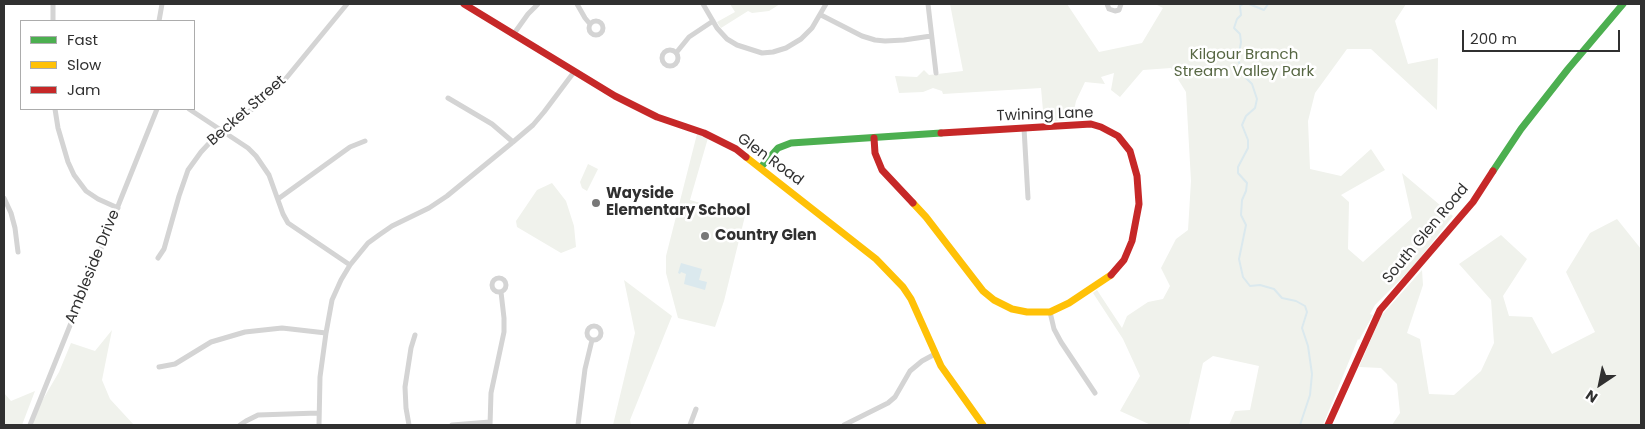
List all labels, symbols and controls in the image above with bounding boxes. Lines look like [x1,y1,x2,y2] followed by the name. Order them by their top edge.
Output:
[20,20,195,110] legend
[1465,20,1622,52] scale bar
[1470,28,1517,49] text: 200 m
[67,29,98,50] text: Fast
[1174,46,1314,81] park label: Kilgour Branch Stream Valley Park
[67,54,101,75] text: Slow
[204,72,290,150] street label: Becket Street
[67,79,101,100] text: Jam
[996,104,1094,126] street label: Twining Lane
[733,130,807,190] street label: Glen Road
[1379,181,1473,287] street label: South Glen Road
[606,185,750,220] place label: Wayside Elementary School
[590,197,602,209] marker: Wayside Elementary School
[62,207,124,327] street label: Ambleside Drive
[715,227,817,245] place label: Country Glen
[699,230,711,242] marker: Country Glen
[1575,359,1625,409] north arrow
[1582,385,1602,408] text: N

